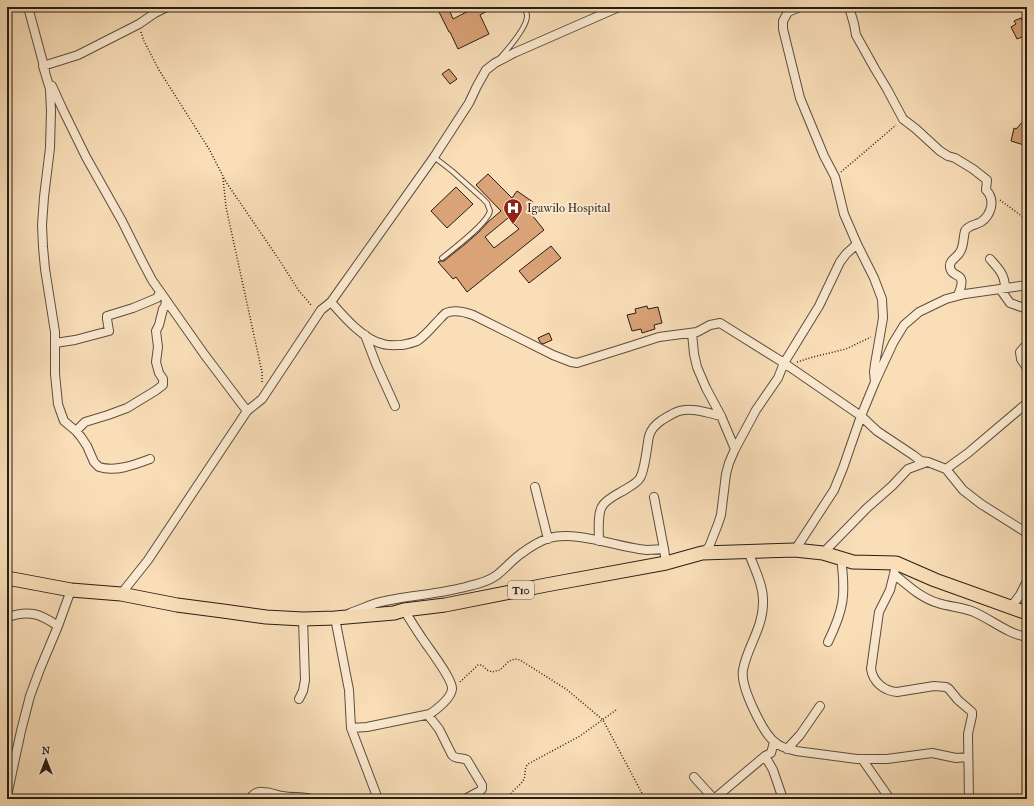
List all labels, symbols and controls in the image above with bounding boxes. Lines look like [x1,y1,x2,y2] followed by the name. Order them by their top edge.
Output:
[502,197,524,225] hospital icon: Igawilo Hospital
[527,201,611,215] place label: Igawilo Hospital
[508,581,534,599] road number: T10
[26,740,66,780] north arrow
[42,744,51,757] text: N

